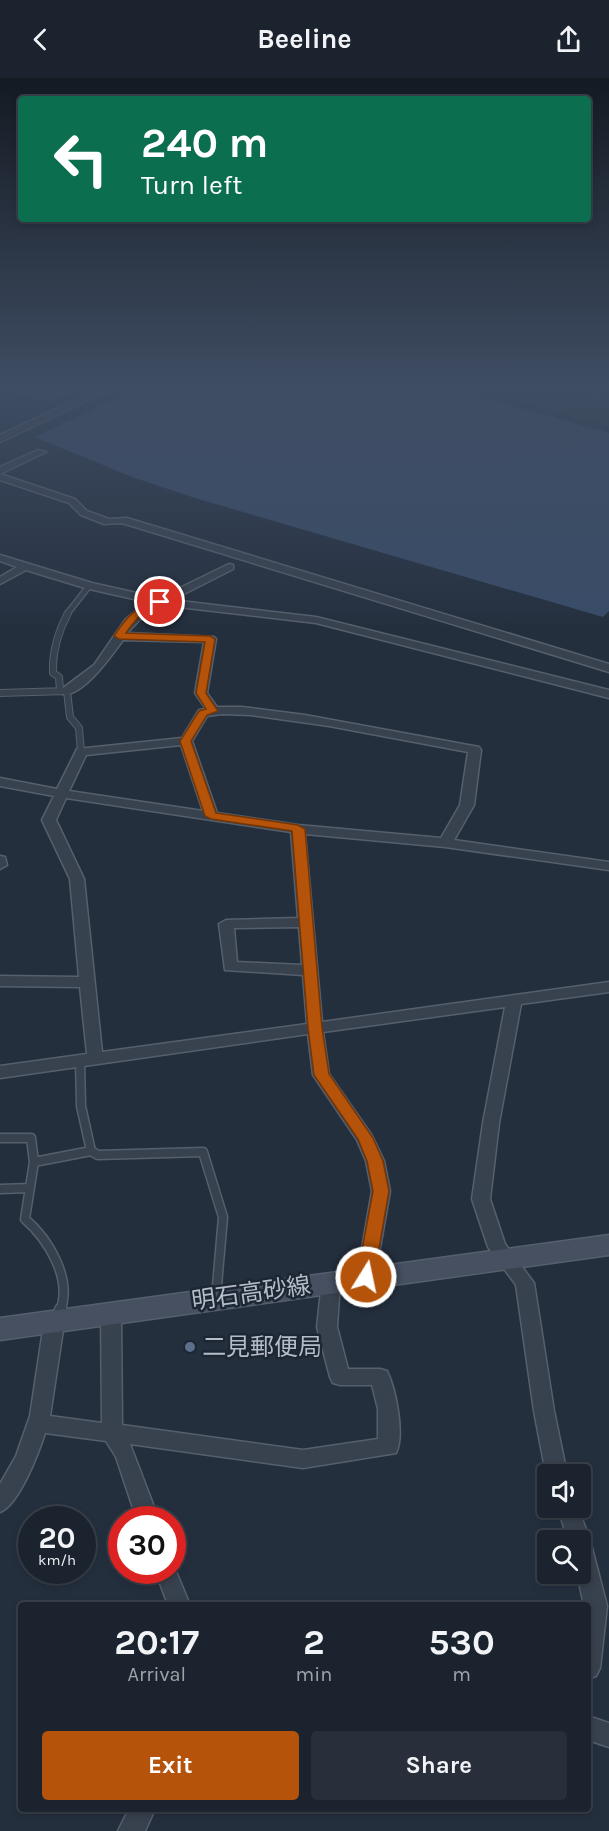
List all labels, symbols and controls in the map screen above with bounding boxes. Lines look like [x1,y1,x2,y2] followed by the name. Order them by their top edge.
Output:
[24,23,57,56] icon: back
[257,23,352,55] text: Beeline
[552,23,585,56] icon: share
[141,118,268,168] text: 240 m
[42,120,120,198] icon: left
[141,169,242,201] text: Turn left
[134,576,185,627] pin
[143,585,176,618] icon: arrive
[334,1245,398,1309] position arrow
[190,1271,312,1315] street label: 明石高砂線
[202,1333,322,1361] place label: 二見郵便局
[183,1340,197,1354] marker: 二見郵便局
[537,1464,591,1584] map controls
[537,1464,591,1518] button: sound
[108,1506,186,1584] speed limit sign: 30
[38,1520,76,1556] text: 20
[537,1530,591,1584] button: search
[38,1551,76,1569] text: km/h
[114,1621,199,1663] text: 20:17
[303,1621,325,1663] text: 2
[429,1621,495,1663] text: 530
[127,1663,186,1686] text: Arrival
[296,1663,332,1686] text: min
[452,1663,471,1686] text: m
[42,1731,299,1800] button: Exit
[311,1731,567,1800] button: Share

